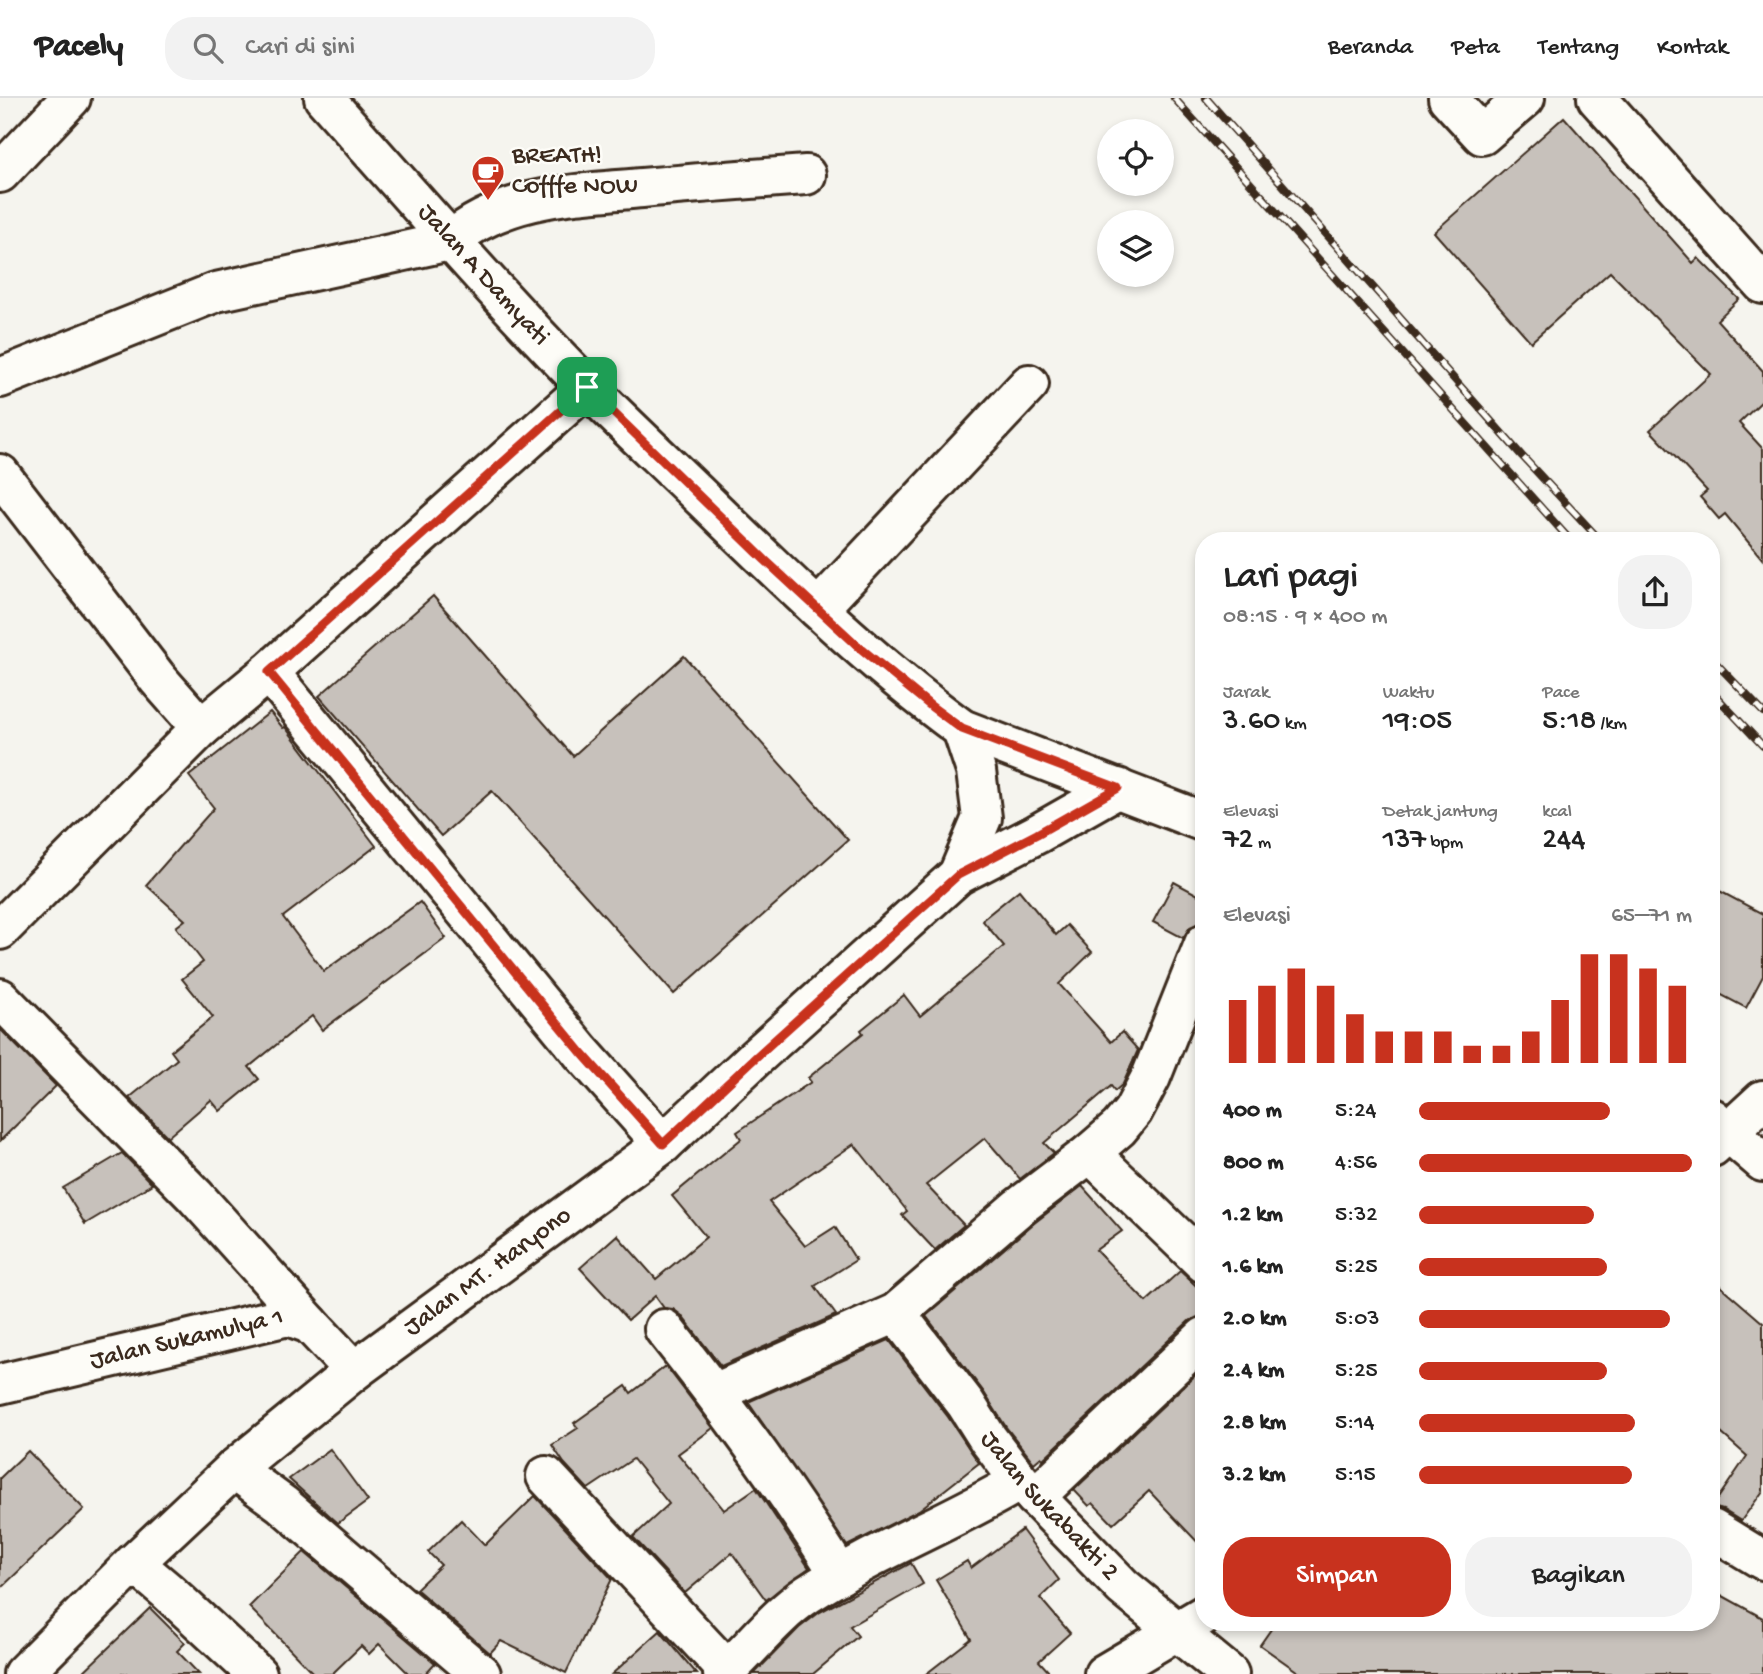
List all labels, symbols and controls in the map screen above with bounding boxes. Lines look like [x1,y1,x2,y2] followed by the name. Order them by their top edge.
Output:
[165,17,655,80] search box
[35,29,123,67] text: Pacely
[189,29,227,67] icon: search
[245,33,355,64] text: Cari di sini
[1328,34,1413,63] text: Beranda
[1451,34,1500,63] text: Peta
[1538,34,1619,63] text: Tentang
[1657,34,1728,63] text: Kontak
[1097,119,1174,287] map controls
[1097,119,1174,196] button: locate
[511,142,638,203] place label: BREATH! Cofffe NOW
[469,153,507,202] cafe icon: BREATH! Cofffe NOW
[410,198,555,353] street label: Jalan A Damyati
[1097,210,1174,287] button: layers
[557,357,617,417] pin
[568,368,606,406] icon: arrive
[1618,555,1692,629] button: share
[1223,556,1358,600] text: Lari pagi
[1223,604,1388,631] text: 08:15 · 9 × 400 m
[1223,682,1269,705] text: Jarak
[1383,682,1435,705] text: Waktu
[1542,682,1580,705] text: Pace
[1223,705,1280,740] text: 3.60
[1383,705,1452,740] text: 19:05
[1542,705,1596,740] text: 5:18
[1280,713,1307,736] text: km
[1596,713,1627,736] text: /km
[1223,801,1279,824] text: Elevasi
[1383,801,1498,824] text: Detak jantung
[1542,801,1572,824] text: kcal
[1223,824,1253,859] text: 72
[1383,824,1426,859] text: 137
[1542,824,1585,859] text: 244
[1253,832,1271,855] text: m
[1426,832,1463,855] text: bpm
[1223,903,1291,930] text: Elevasi
[1611,903,1692,930] text: 65–71 m
[1223,1098,1282,1125] text: 400 m
[1335,1098,1376,1125] text: 5:24
[1223,1150,1284,1177] text: 800 m
[1335,1150,1377,1177] text: 4:56
[399,1201,578,1344] street label: Jalan MT. Haryono
[1223,1202,1283,1229] text: 1.2 km
[1335,1202,1378,1229] text: 5:32
[1223,1254,1283,1281] text: 1.6 km
[1335,1254,1378,1281] text: 5:25
[87,1302,287,1378] street label: Jalan Sukamulya 1
[1223,1306,1287,1333] text: 2.0 km
[1335,1306,1379,1333] text: 5:03
[1223,1358,1284,1385] text: 2.4 km
[1335,1358,1378,1385] text: 5:25
[1223,1410,1286,1437] text: 2.8 km
[1335,1410,1375,1437] text: 5:14
[972,1425,1125,1588] street label: Jalan Sukabakti 2
[1223,1462,1285,1489] text: 3.2 km
[1335,1462,1376,1489] text: 5:15
[1223,1537,1451,1617] button: Simpan
[1465,1537,1692,1617] button: Bagikan

